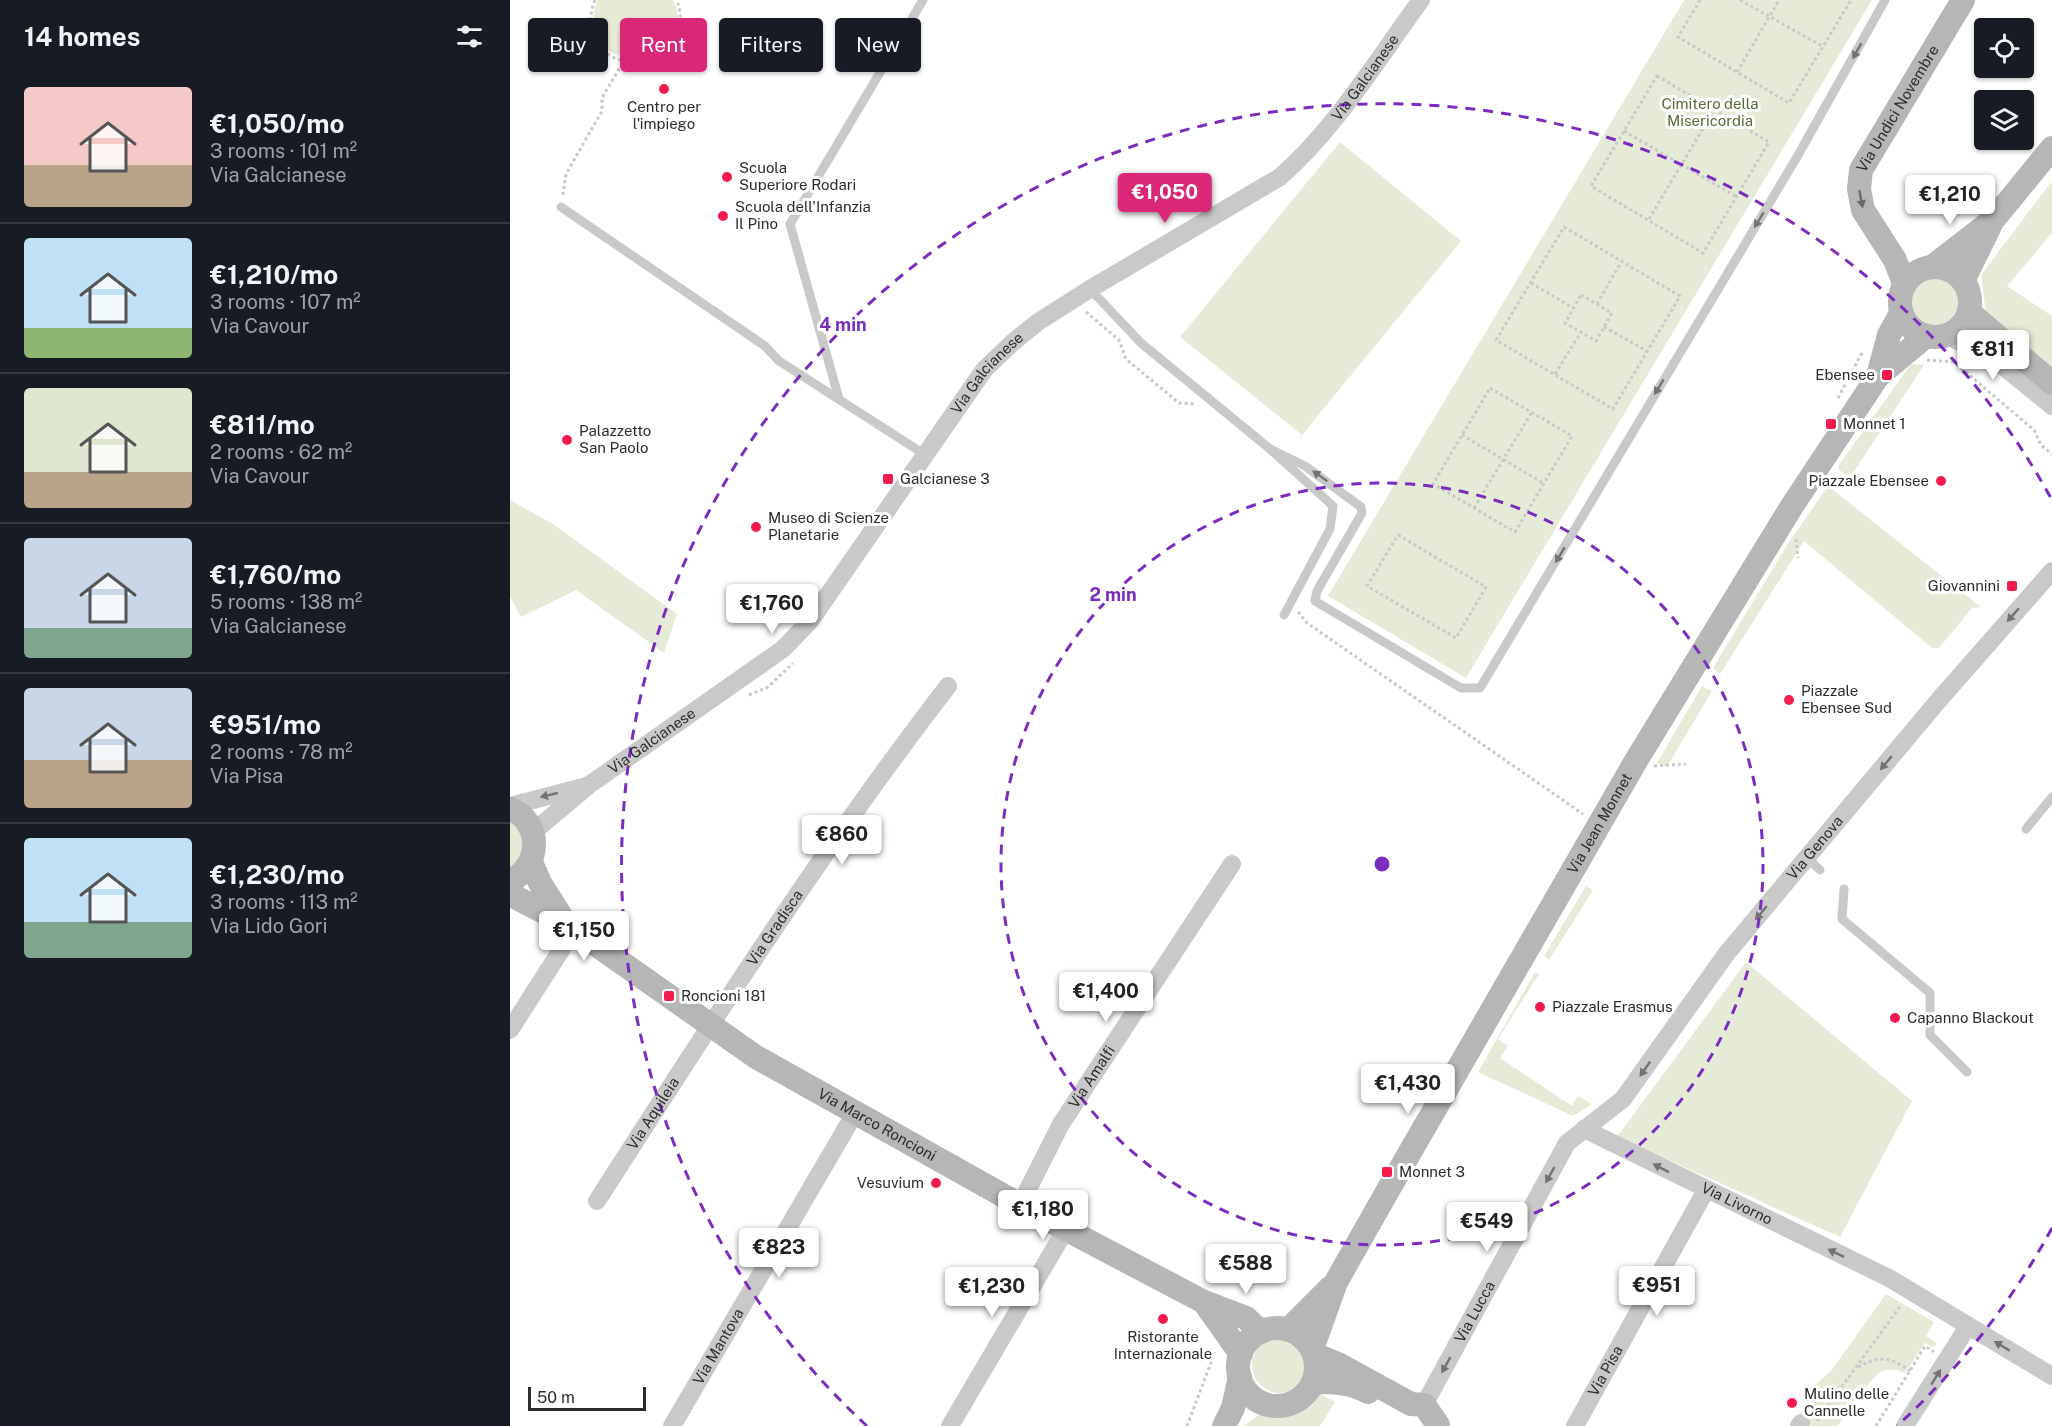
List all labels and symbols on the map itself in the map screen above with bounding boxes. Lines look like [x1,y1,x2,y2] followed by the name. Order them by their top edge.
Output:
[1328,31,1402,124] street label: Via Galcianese
[1853,42,1942,175] street label: Via Undici Novembre
[1851,43,1862,59] one-way arrow
[657,82,671,96] marker: Centro per l'impiego
[1661,95,1759,129] park label: Cimitero della Misericordia
[627,98,701,132] place label: Centro per l'impiego
[739,159,856,193] place label: Scuola Superiore Rodari
[720,170,734,184] marker: Scuola Superiore Rodari
[1116,173,1214,224] pin: €1,050
[1901,175,1999,226] pin: €1,210
[1857,190,1866,209] one-way arrow
[735,198,871,232] place label: Scuola dell'Infanzia Il Pino
[716,209,730,223] marker: Scuola dell'Infanzia Il Pino
[1754,212,1764,229] one-way arrow
[819,314,867,335] text: 4 min
[947,328,1026,417] street label: Via Galcianese
[1957,330,2029,381] pin: €811
[1815,366,1875,383] place label: Ebensee
[1880,368,1894,382] marker: Ebensee
[1654,379,1664,396] one-way arrow
[1843,415,1906,432] place label: Monnet 1
[1824,417,1838,431] marker: Monnet 1
[579,422,651,456] place label: Palazzetto San Paolo
[560,433,574,447] marker: Palazzetto San Paolo
[900,470,990,487] place label: Galcianese 3
[1313,471,1328,483] one-way arrow
[881,472,895,486] marker: Galcianese 3
[1809,472,1929,489] place label: Piazzale Ebensee
[1934,474,1948,488] marker: Piazzale Ebensee
[768,509,889,543] place label: Museo di Scienze Planetarie
[749,520,763,534] marker: Museo di Scienze Planetarie
[1555,547,1565,564] one-way arrow
[1928,577,2000,594] place label: Giovannini
[2005,579,2019,593] marker: Giovannini
[723,584,821,635] pin: €1,760
[1089,584,1137,605] text: 2 min
[2007,607,2020,622] one-way arrow
[1801,682,1892,716] place label: Piazzale Ebensee Sud
[1782,693,1796,707] marker: Piazzale Ebensee Sud
[605,704,699,777] street label: Via Galcianese
[1880,755,1893,771] one-way arrow
[1564,770,1635,877] street label: Via Jean Monnet
[540,790,558,800] one-way arrow
[1783,812,1846,883] street label: Via Genova
[806,815,878,866] pin: €860
[1372,854,1392,874] centre of rings
[743,887,806,969] street label: Via Gradisca
[1756,905,1768,920] one-way arrow
[535,911,633,962] pin: €1,150
[1057,972,1155,1023] pin: €1,400
[681,987,766,1004] place label: Roncioni 181
[662,989,676,1003] marker: Roncioni 181
[1552,998,1672,1015] place label: Piazzale Erasmus
[1533,1000,1547,1014] marker: Piazzale Erasmus
[1907,1009,2034,1026] place label: Capanno Blackout
[1888,1011,1902,1025] marker: Capanno Blackout
[1065,1042,1118,1111] street label: Via Amalfi
[1639,1061,1651,1077] one-way arrow
[1359,1064,1457,1115] pin: €1,430
[623,1074,682,1153] street label: Via Aquileia
[815,1084,939,1164] street label: Via Marco Roncioni
[1399,1163,1465,1180] place label: Monnet 3
[1652,1163,1670,1173] one-way arrow
[1380,1165,1394,1179] marker: Monnet 3
[1545,1167,1555,1184] one-way arrow
[857,1174,924,1191] place label: Vesuvium
[929,1176,943,1190] marker: Vesuvium
[1699,1179,1775,1228] street label: Via Livorno
[994,1190,1092,1241] pin: €1,180
[1451,1202,1523,1253] pin: €549
[743,1228,815,1279] pin: €823
[1210,1244,1282,1295] pin: €588
[1828,1249,1845,1258] one-way arrow
[1621,1266,1693,1317] pin: €951
[943,1267,1041,1318] pin: €1,230
[1451,1278,1498,1345] street label: Via Lucca
[689,1305,747,1387] street label: Via Mantova
[1156,1312,1170,1326] marker: Ristorante Internazionale
[1114,1328,1212,1362] place label: Ristorante Internazionale
[1994,1341,2010,1352] one-way arrow
[1584,1343,1626,1399] street label: Via Pisa
[1441,1357,1451,1374] one-way arrow
[1931,1368,1942,1385] one-way arrow
[528,1384,646,1412] scale bar
[1804,1385,1889,1419] place label: Mulino delle Cannelle
[1785,1396,1799,1410] marker: Mulino delle Cannelle

